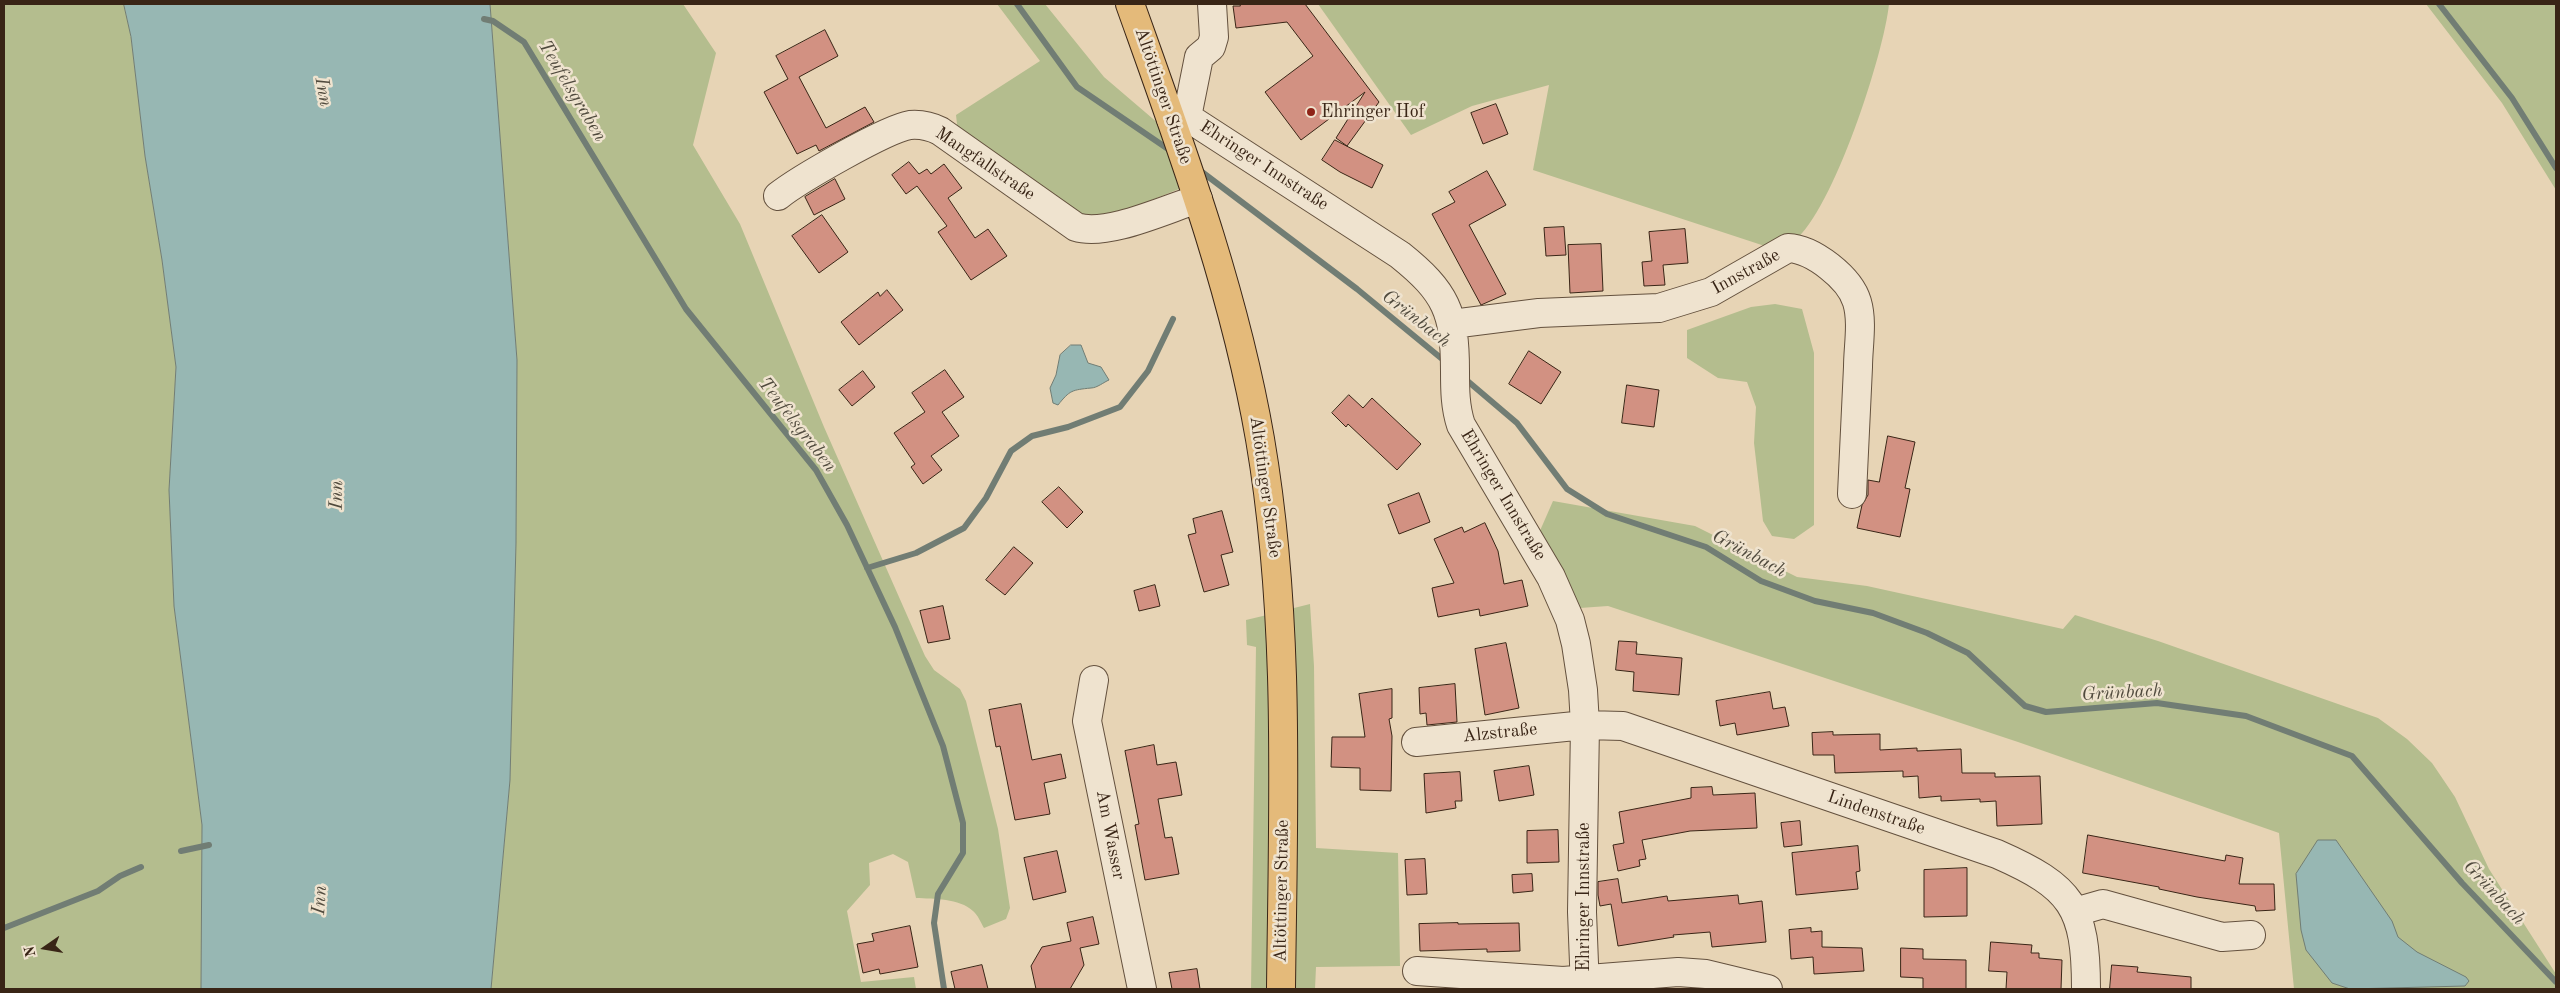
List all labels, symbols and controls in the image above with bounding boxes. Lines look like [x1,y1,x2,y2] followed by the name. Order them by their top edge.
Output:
[1130,25,1196,167] street label: Altöttinger Straße
[533,36,611,146] water label: Teufelsgraben
[309,76,337,108] water label: Inn
[1321,101,1425,123] place label: Ehringer Hof
[1305,106,1317,118] marker: Ehringer Hof
[1196,116,1332,216] street label: Ehringer Innstraße
[931,123,1039,205] street label: Mangfallstraße
[1708,244,1784,300] street label: Innstraße
[1377,285,1455,353] water label: Grünbach
[753,373,841,477] water label: Teufelsgraben
[1244,415,1286,559] street label: Altöttinger Straße
[1455,425,1551,565] street label: Ehringer Innstraße
[325,480,349,510] water label: Inn
[1708,525,1790,583] water label: Grünbach
[2081,679,2163,707] water label: Grünbach
[1462,718,1538,748] street label: Alzstraße
[1824,786,1928,840] street label: Lindenstraße
[1091,788,1129,882] street label: Am Wasser
[1270,819,1294,963] street label: Altöttinger Straße
[1573,822,1595,972] street label: Ehringer Innstraße
[2458,856,2530,930] water label: Grünbach
[308,885,332,915] water label: Inn
[20,923,70,973] north arrow
[22,945,38,958] text: N

